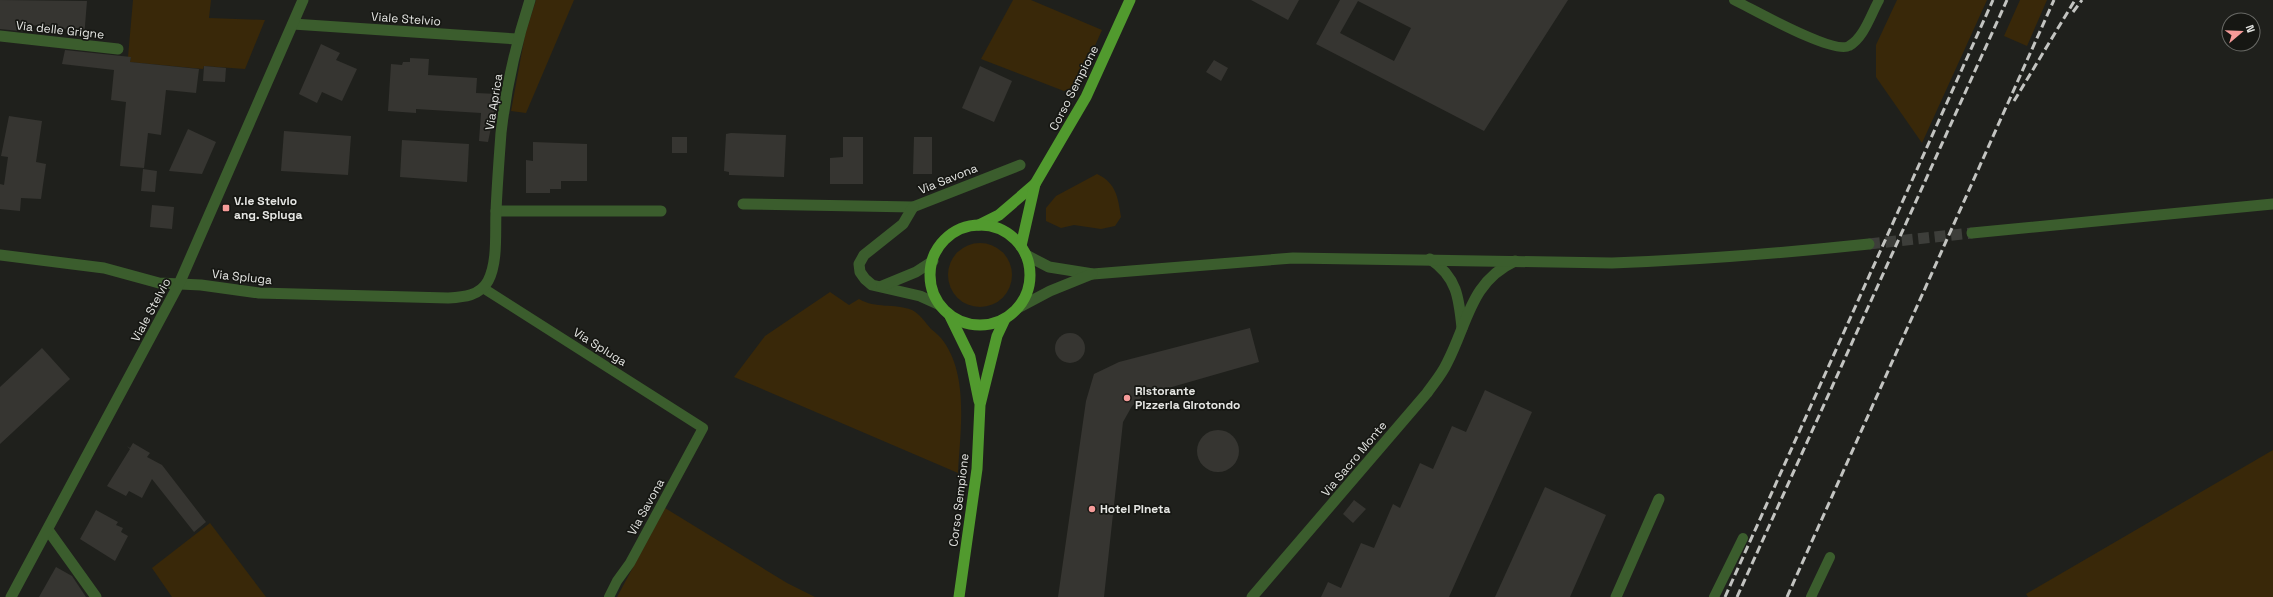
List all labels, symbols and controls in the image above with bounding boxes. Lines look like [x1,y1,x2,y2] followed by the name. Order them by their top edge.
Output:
[371,9,441,29] street label: Viale Stelvio
[2221,12,2261,52] north arrow
[15,17,105,43] street label: Via delle Grigne
[2243,23,2258,35] text: N
[1046,43,1102,133] street label: Corso Sempione
[482,72,506,131] street label: Via Aprica
[916,160,980,198] street label: Via Savona
[234,193,302,223] place label: V.le Stelvio ang. Spluga
[221,203,231,213] marker: V.le Stelvio ang. Spluga
[211,266,273,288] street label: Via Spluga
[128,275,174,345] street label: Viale Stelvio
[570,324,630,370] street label: Via Spluga
[1135,383,1240,413] place label: Ristorante Pizzeria Girotondo
[1122,393,1132,403] marker: Ristorante Pizzeria Girotondo
[1318,418,1390,500] street label: Via Sacro Monte
[945,453,973,547] street label: Corso Sempione
[624,476,668,538] street label: Via Savona
[1100,501,1170,517] place label: Hotel Pineta
[1087,504,1097,514] marker: Hotel Pineta

